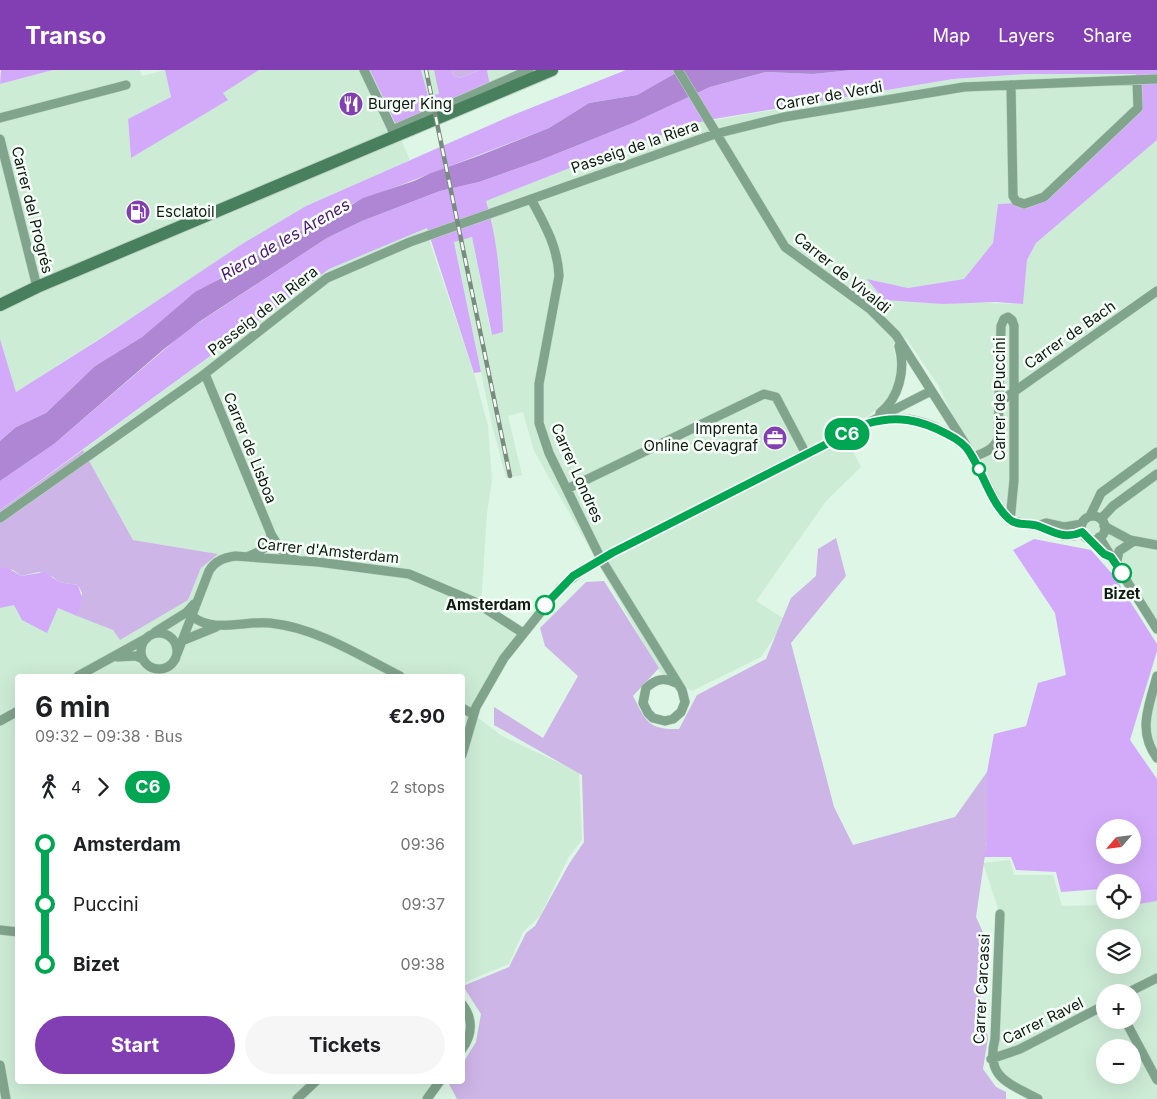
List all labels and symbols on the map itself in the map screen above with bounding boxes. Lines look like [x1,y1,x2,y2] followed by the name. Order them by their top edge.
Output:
[774,77,884,114] street label: Carrer de Verdi
[338,91,364,117] restaurant icon: Burger King
[368,94,452,113] place label: Burger King
[568,116,701,177] street label: Passeig de la Riera
[8,144,57,275] street label: Carrer del Progrés
[217,194,353,284] water label: Riera de les Arenes
[125,199,151,225] fuel station icon: Esclatoil
[156,202,215,221] place label: Esclatoil
[790,228,894,317] street label: Carrer de Vivaldi
[204,262,321,359] street label: Passeig de la Riera
[1020,296,1119,373] street label: Carrer de Bach
[990,337,1009,461] street label: Carrer de Puccini
[220,389,281,506] street label: Carrer de Lisboa
[824,418,870,450] line badge: C6
[644,419,758,455] place label: Imprenta Online Cevagraf
[547,420,608,526] street label: Carrer Londres
[762,425,788,451] office icon: Imprenta Online Cevagraf
[972,462,986,476] unlabelled marker
[256,534,400,567] street label: Carrer d'Amsterdam
[1112,563,1132,583] marker: Bizet
[1104,584,1141,603] place label: Bizet
[446,595,531,614] place label: Amsterdam
[535,595,555,615] marker: Amsterdam
[1096,819,1141,864] north arrow
[969,933,994,1045] street label: Carrer Carcassi
[999,993,1086,1048] street label: Carrer Ravel

